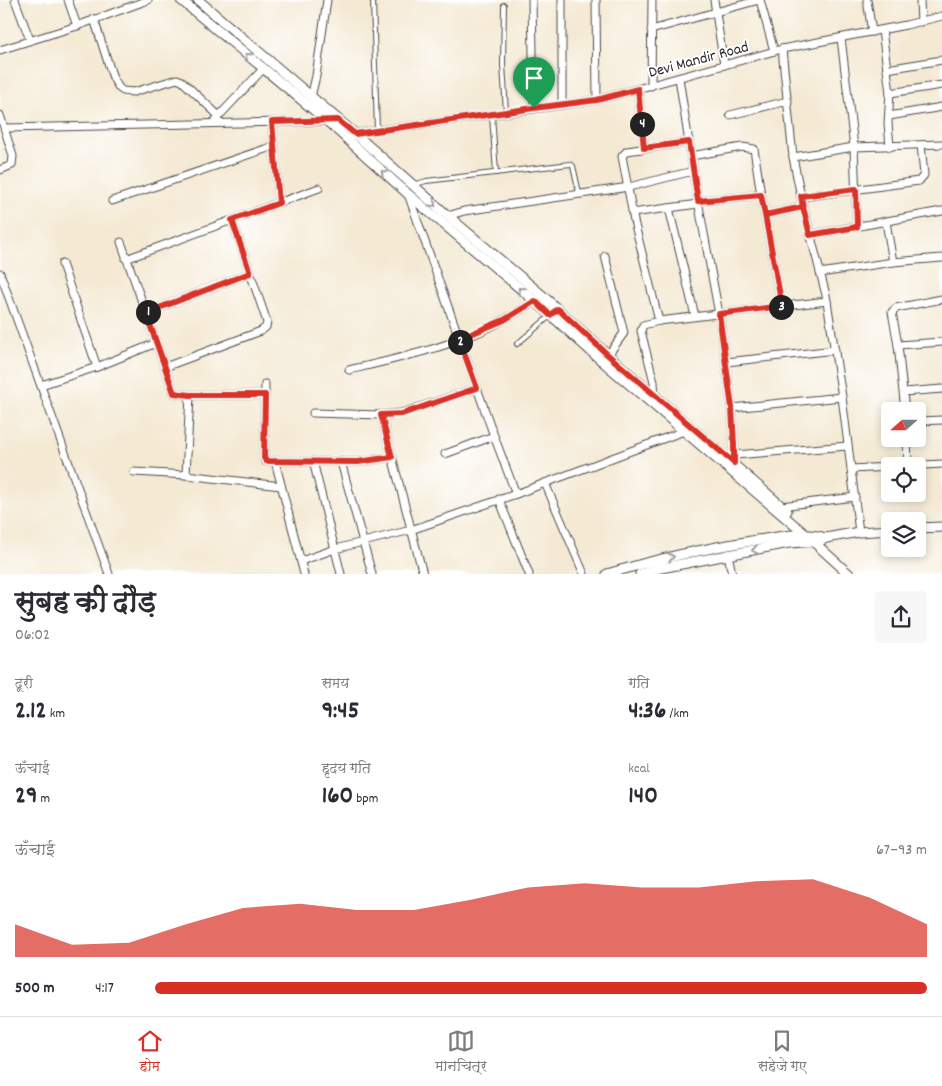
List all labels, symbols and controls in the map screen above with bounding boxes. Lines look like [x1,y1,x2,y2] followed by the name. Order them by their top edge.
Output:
[646,36,751,85] street label: Devi Mandir Road
[244,52,253,61] one-way arrow
[513,57,555,108] pin
[520,64,548,92] icon: arrive
[630,112,654,136] pin: 4
[640,114,645,134] text: 4
[381,170,390,179] one-way arrow
[428,198,437,207] one-way arrow
[518,287,527,295] one-way arrow
[768,294,794,320] pin: 3
[778,297,785,317] text: 3
[136,300,160,324] pin: 1
[147,302,150,322] text: 1
[448,330,472,354] pin: 2
[457,332,464,352] text: 2
[881,402,926,448] north arrow
[881,402,926,557] map controls
[881,457,926,502] button: locate
[881,512,926,557] button: layers
[750,544,759,554] one-way arrow
[666,552,675,562] one-way arrow
[15,585,156,625] text: सुबह की दौड़
[875,591,927,643] button: share
[15,624,50,647] text: 06:02
[15,674,33,694] text: दूरी
[322,674,349,694] text: समय
[628,674,649,694] text: गति
[15,694,46,730] text: 2.12
[322,694,359,730] text: 9:45
[628,694,666,730] text: 4:36
[46,704,65,724] text: km
[666,704,689,724] text: /km
[15,759,50,779] text: ऊँचाई
[322,759,371,779] text: हृदय गति
[628,759,650,779] text: kcal
[15,779,37,815] text: 29
[322,779,353,815] text: 160
[628,779,658,815] text: 140
[37,789,50,809] text: m
[353,789,378,809] text: bpm
[15,839,55,862] text: ऊँचाई
[876,839,927,862] text: 67–93 m
[15,977,55,1000] text: 500 m
[95,977,114,1000] text: 4:17
[136,1027,164,1077] tab: होम
[435,1027,487,1077] tab: मानचित्र
[758,1027,806,1077] tab: सहेजे गए

